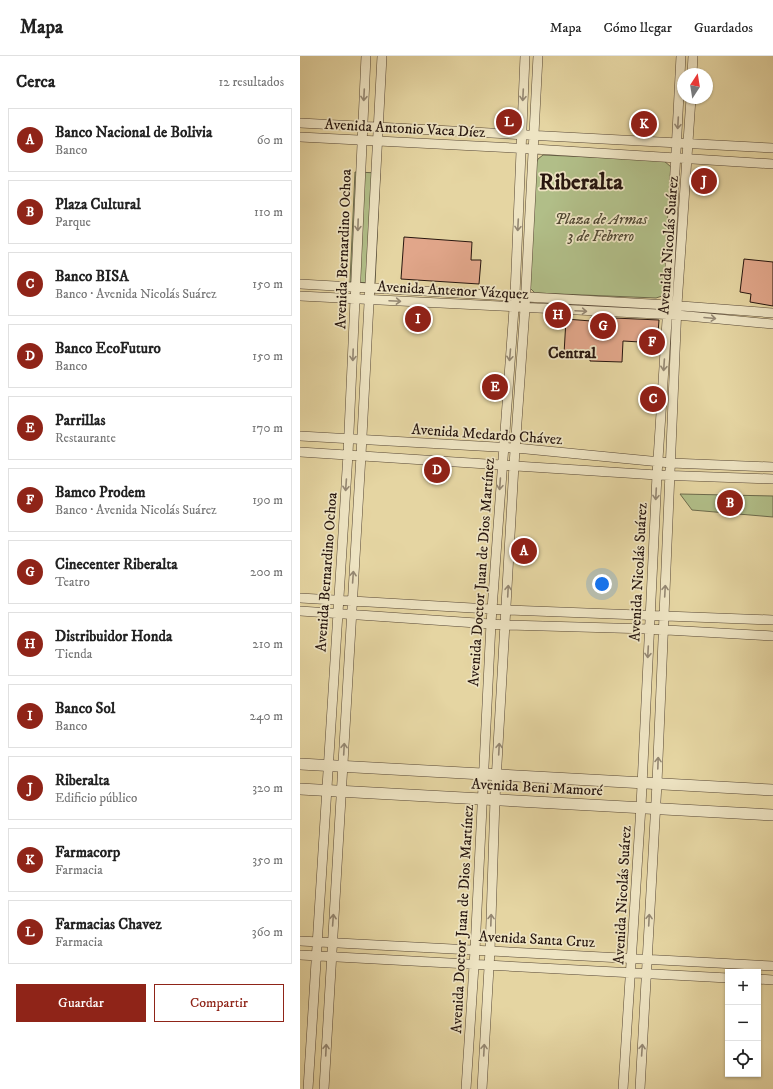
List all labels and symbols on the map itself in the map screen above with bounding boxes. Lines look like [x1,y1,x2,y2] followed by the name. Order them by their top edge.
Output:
[677,68,713,104] north arrow
[360,88,368,101] one-way arrow
[520,88,527,101] one-way arrow
[496,107,522,137] pin: L
[631,109,657,139] pin: K
[324,115,486,142] street label: Avenida Antonio Vaca Díez
[674,116,682,129] one-way arrow
[691,166,717,196] pin: J
[331,168,356,329] street label: Avenida Bernardino Ochoa
[539,168,624,197] district label: Riberalta
[654,174,683,315] street label: Avenida Nicolás Suárez
[555,210,648,246] park label: Plaza de Armas 3 de Febrero
[355,218,362,231] one-way arrow
[514,218,522,231] one-way arrow
[377,277,530,304] street label: Avenida Antenor Vázquez
[388,297,401,305] one-way arrow
[545,300,571,330] pin: H
[405,304,431,334] pin: I
[574,307,587,314] one-way arrow
[590,311,616,341] pin: G
[703,315,716,322] one-way arrow
[639,327,665,357] pin: F
[548,343,597,363] district label: Central
[349,348,357,361] one-way arrow
[507,348,514,361] one-way arrow
[660,358,668,371] one-way arrow
[482,372,508,402] pin: E
[640,384,666,414] pin: C
[411,420,564,449] street label: Avenida Medardo Chávez
[424,455,450,485] pin: D
[464,457,499,687] street label: Avenida Doctor Juan de Dios Martínez
[497,477,504,490] one-way arrow
[343,478,350,491] one-way arrow
[652,487,659,500] one-way arrow
[717,488,743,518] pin: B
[311,491,342,653] street label: Avenida Bernardino Ochoa
[625,502,652,642] street label: Avenida Nicolás Suárez
[511,536,537,566] pin: A
[349,571,356,584] one-way arrow
[592,574,612,594] your location
[504,585,511,598] one-way arrow
[662,585,669,598] one-way arrow
[644,645,652,658] one-way arrow
[495,742,503,755] one-way arrow
[340,743,347,756] one-way arrow
[654,757,661,770] one-way arrow
[471,775,604,800] street label: Avenida Beni Mamoré
[447,804,478,1034] street label: Avenida Doctor Juan de Dios Martínez
[609,825,636,965] street label: Avenida Nicolás Suárez
[329,914,336,927] one-way arrow
[488,914,495,927] one-way arrow
[646,914,653,927] one-way arrow
[478,927,596,952] street label: Avenida Santa Cruz
[322,1044,330,1057] one-way arrow
[480,1044,487,1057] one-way arrow
[639,1044,646,1057] one-way arrow

